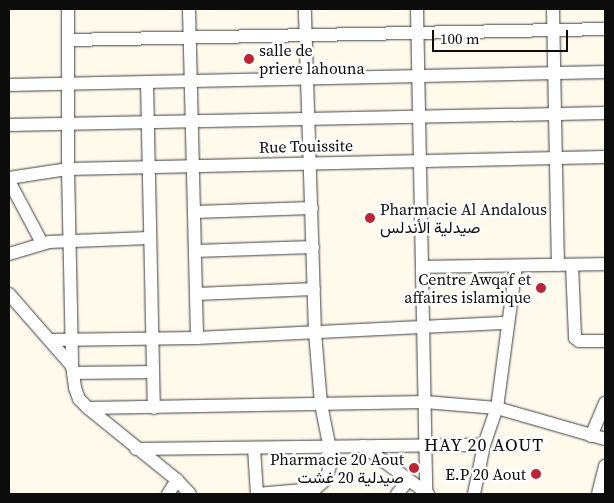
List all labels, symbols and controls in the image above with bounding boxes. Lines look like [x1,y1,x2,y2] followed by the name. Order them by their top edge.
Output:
[434,20,570,52] scale bar
[440,28,480,49] text: 100 m
[259,40,365,78] place label: salle de priere lahouna
[243,53,255,65] marker: salle de priere lahouna
[259,136,353,156] street label: Rue Touissite
[380,199,547,237] place label: Pharmacie Al Andalous صيدلية الأندلس
[364,212,376,224] marker: Pharmacie Al Andalous صيدلية الأندلس
[404,269,531,307] place label: Centre Awqaf et affaires islamique
[535,282,547,294] marker: Centre Awqaf et affaires islamique
[422,434,546,456] district label: HAY 20 AOUT
[270,449,404,487] place label: Pharmacie 20 Aout صيدلية 20 غشت
[408,462,420,474] marker: Pharmacie 20 Aout صيدلية 20 غشت
[445,464,526,484] place label: E.P 20 Aout
[530,468,542,480] marker: E.P 20 Aout

